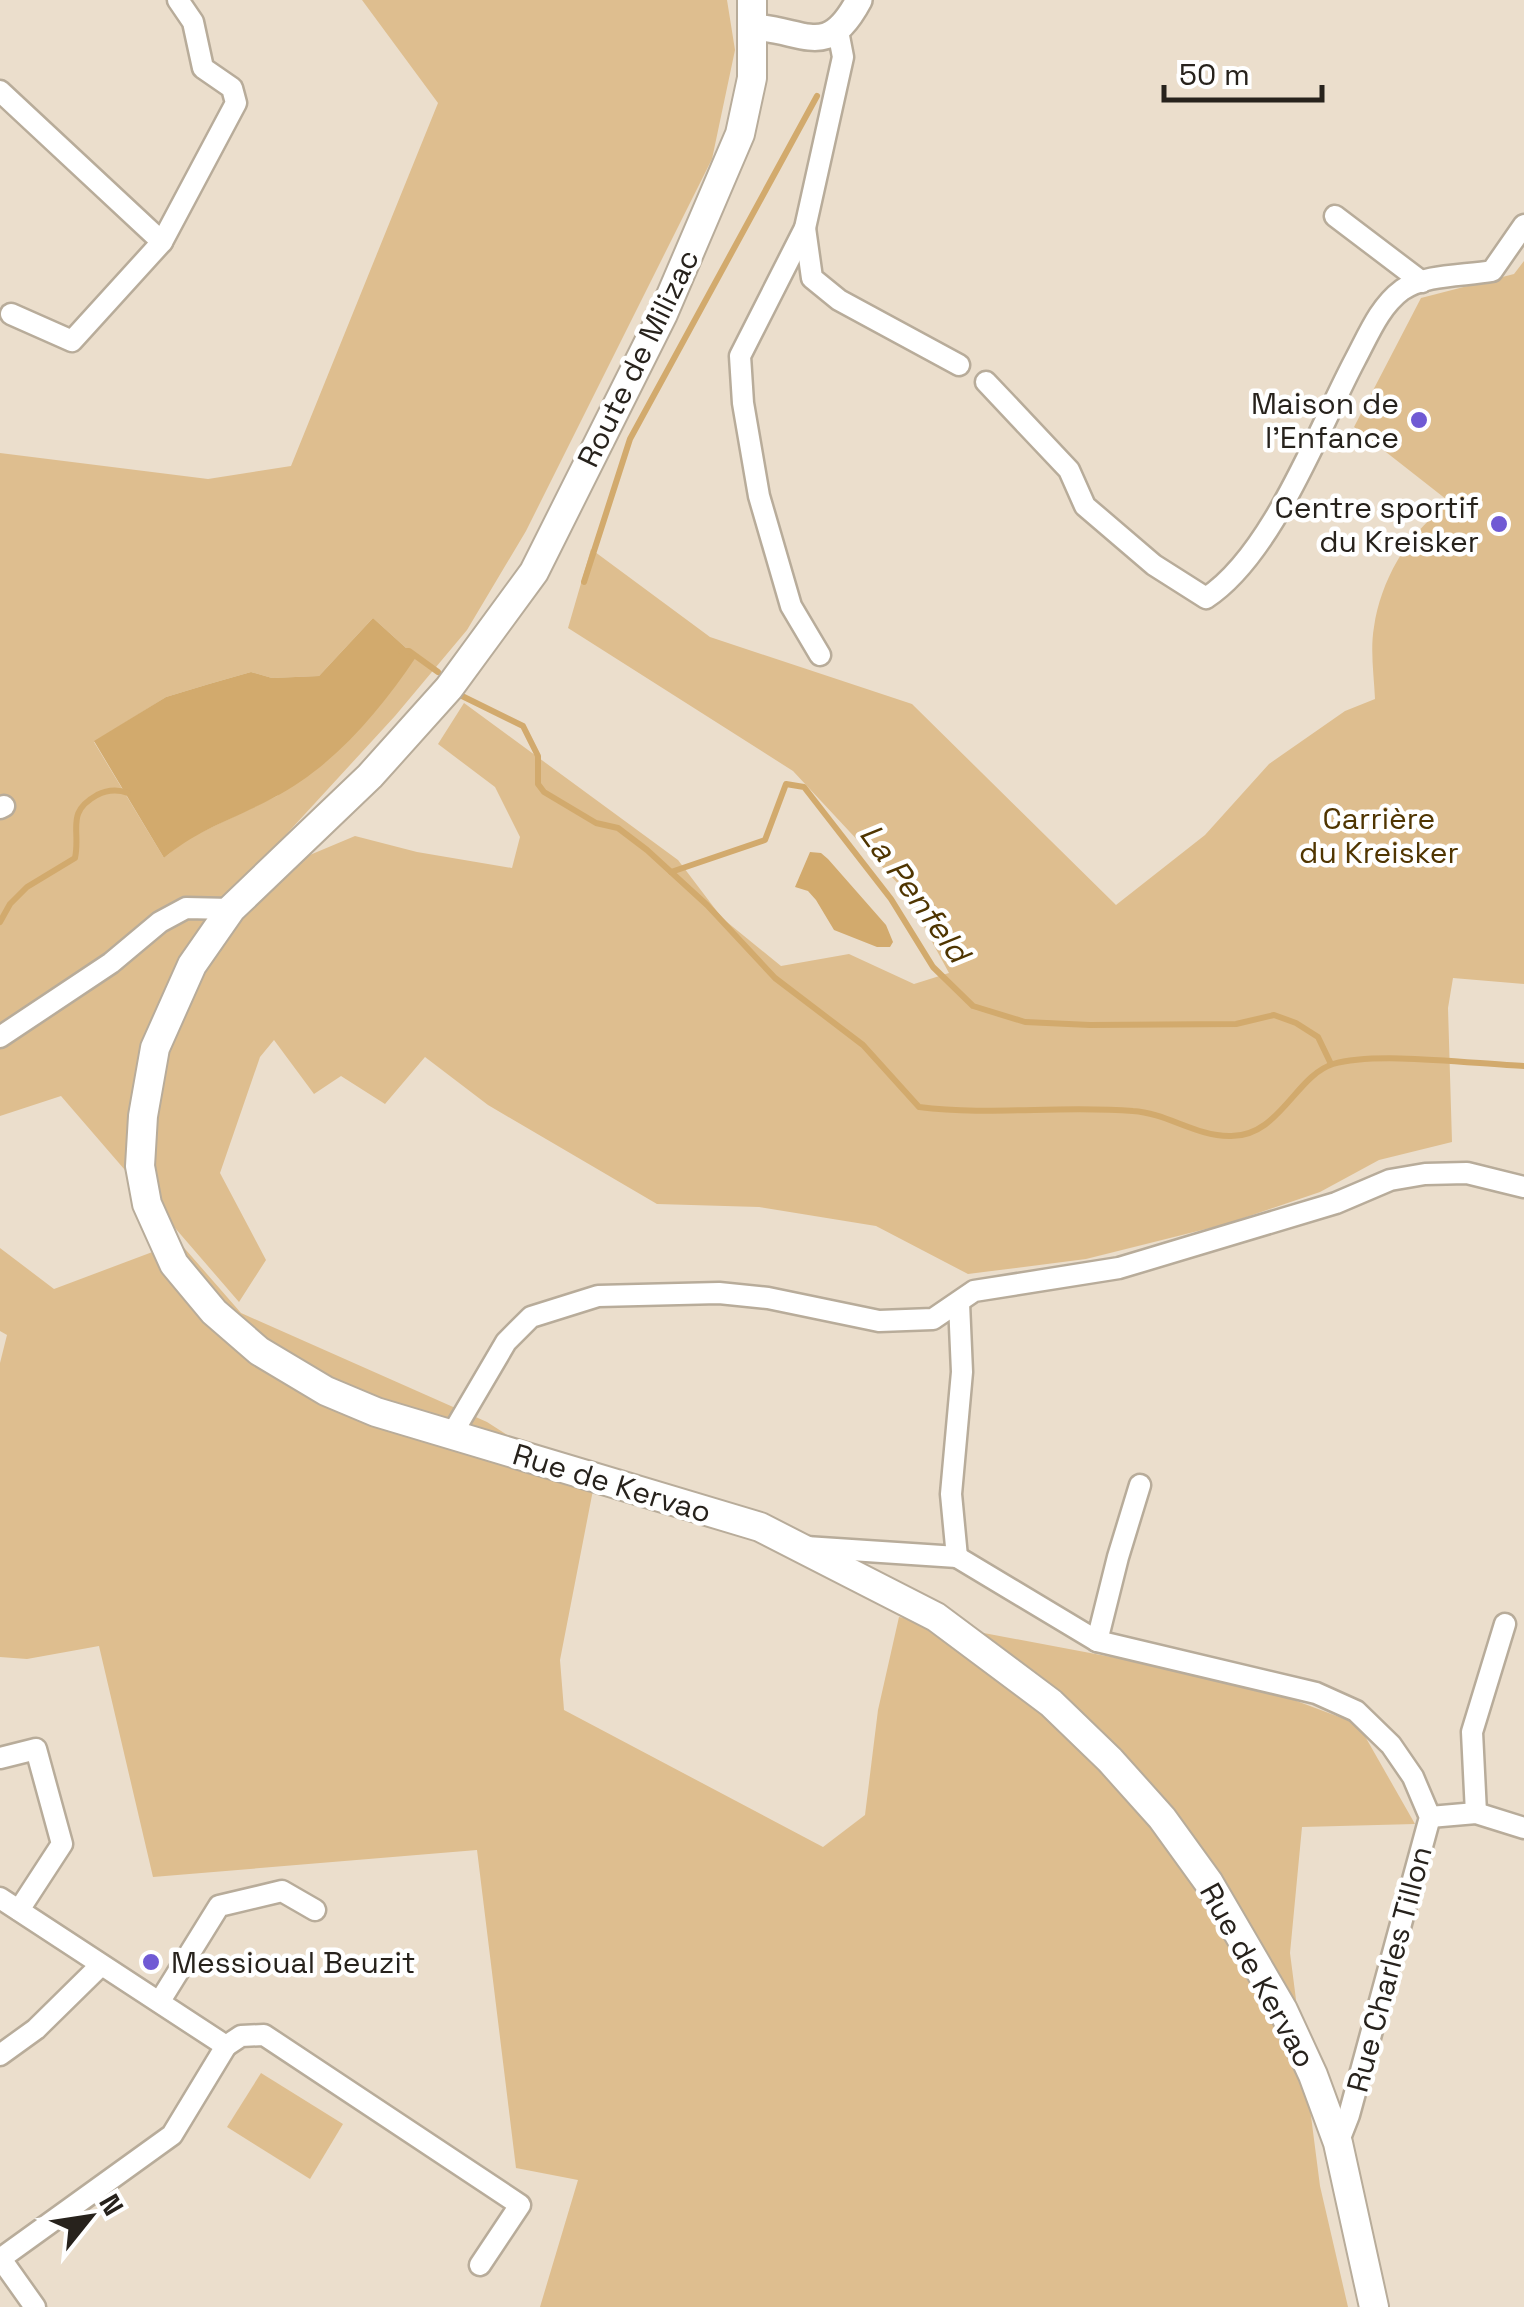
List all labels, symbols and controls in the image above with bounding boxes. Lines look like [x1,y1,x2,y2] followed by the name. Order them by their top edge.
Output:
[1164,40,1322,102] scale bar
[1179,55,1250,94] text: 50 m
[568,243,708,473] street label: Route de Milizac
[1251,384,1399,457] place label: Maison de l'Enfance
[1408,409,1430,431] marker: Maison de l'Enfance
[1275,488,1479,561] place label: Centre sportif du Kreisker
[1488,513,1510,535] marker: Centre sportif du Kreisker
[1299,799,1459,872] park label: Carrière du Kreisker
[851,816,981,973] water label: La Penfeld
[508,1434,716,1532] street label: Rue de Kervao
[1337,1842,1441,2096] street label: Rue Charles Tillon
[1191,1876,1325,2074] street label: Rue de Kervao
[171,1943,416,1982] place label: Messioual Beuzit
[140,1951,162,1973] marker: Messioual Beuzit
[40,2167,140,2267] north arrow
[91,2187,132,2222] text: N

